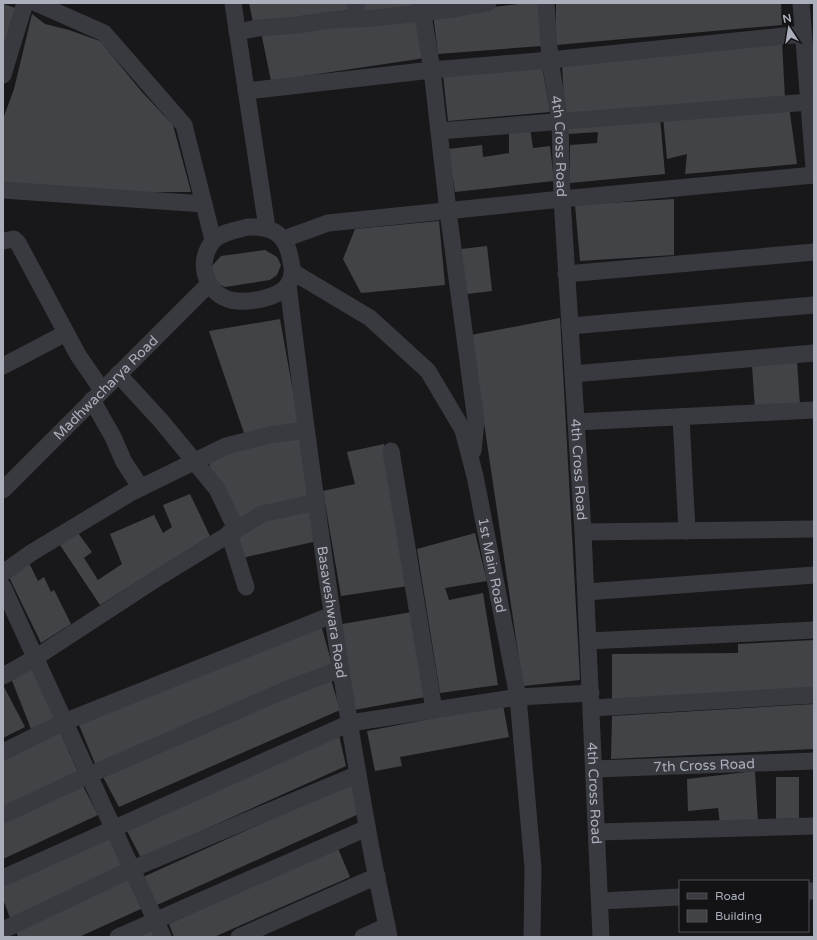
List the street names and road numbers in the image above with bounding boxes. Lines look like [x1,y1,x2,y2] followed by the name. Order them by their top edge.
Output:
[547,94,570,197] street label: 4th Cross Road
[50,332,162,444] street label: Madhwacharya Road
[567,418,590,521] street label: 4th Cross Road
[474,516,509,614] street label: 1st Main Road
[313,545,350,679] street label: Basaveshwara Road
[583,742,605,844] street label: 4th Cross Road
[653,755,755,776] street label: 7th Cross Road

